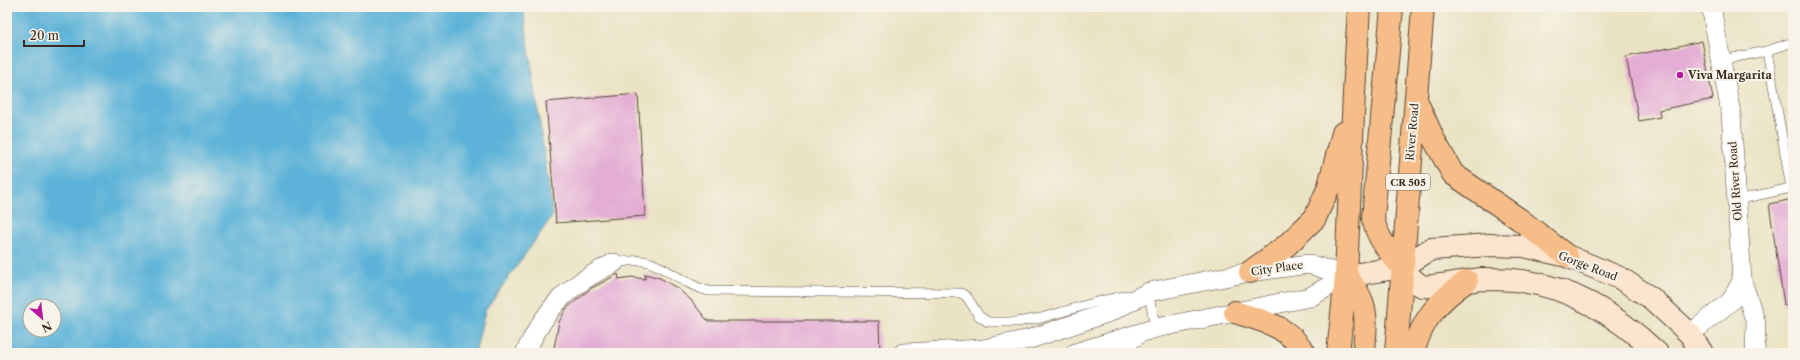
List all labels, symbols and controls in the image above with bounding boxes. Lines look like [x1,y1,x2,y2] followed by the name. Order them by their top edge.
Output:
[24,22,84,48] scale bar
[30,28,59,43] text: 20 m
[1687,68,1772,82] place label: Viva Margarita
[1675,70,1685,80] marker: Viva Margarita
[1403,102,1422,161] street label: River Road
[1725,141,1745,221] street label: Old River Road
[1386,174,1430,190] road number: CR 505
[1556,248,1620,284] street label: Gorge Road
[1250,257,1304,279] street label: City Place
[22,298,62,338] north arrow
[39,318,54,335] text: N

